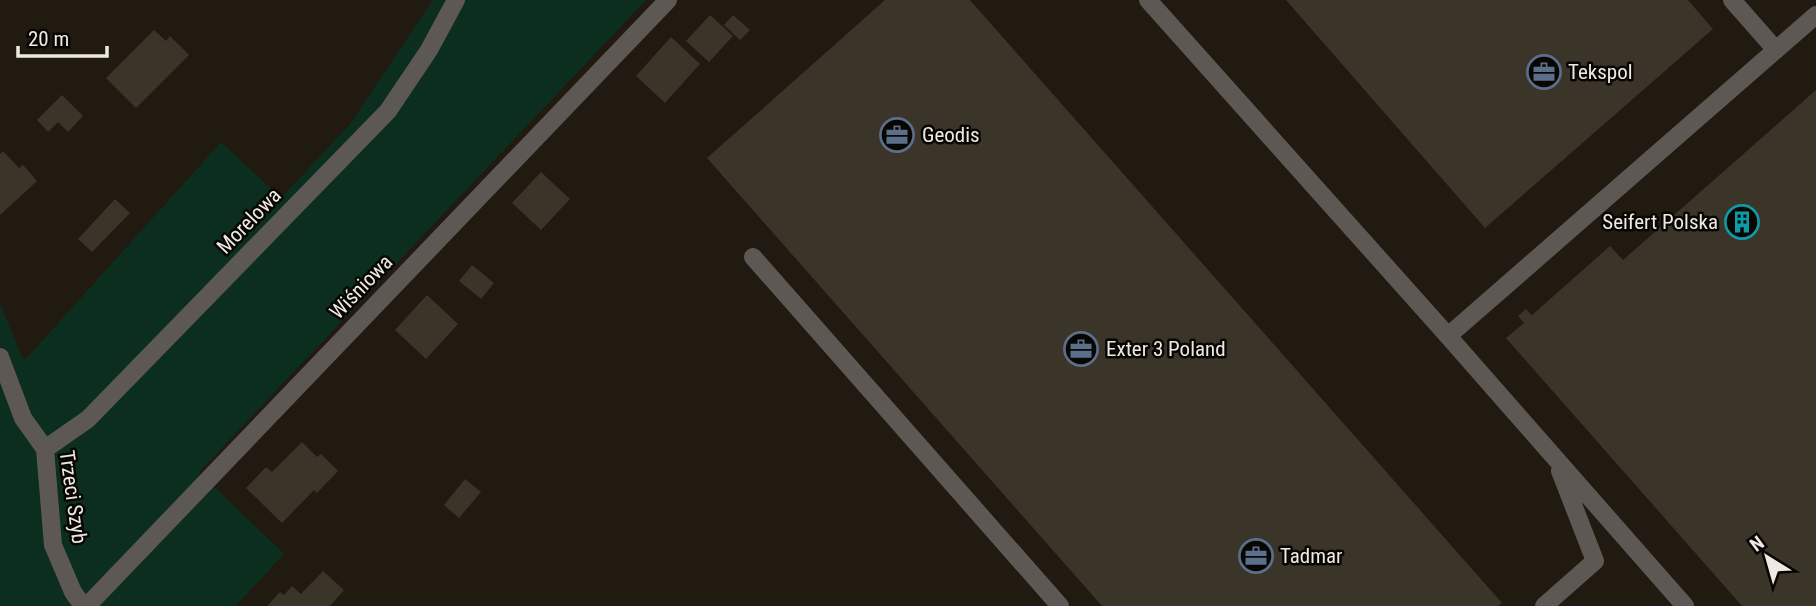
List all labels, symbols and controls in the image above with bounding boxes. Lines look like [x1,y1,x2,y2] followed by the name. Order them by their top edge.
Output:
[18,14,107,58] scale bar
[28,27,69,51] text: 20 m
[1525,53,1563,91] office icon: Tekspol
[1568,60,1633,84] place label: Tekspol
[878,116,916,154] office icon: Geodis
[922,123,980,147] place label: Geodis
[212,183,286,259] street label: Morelowa
[1723,203,1761,241] building icon: Seifert Polska
[1602,210,1718,234] place label: Seifert Polska
[325,250,397,324] street label: Wiśniowa
[1062,330,1100,368] office icon: Exter 3 Poland
[1106,337,1226,361] place label: Exter 3 Poland
[55,449,91,545] street label: Trzeci Szyb
[1732,522,1802,592] north arrow
[1746,531,1769,557] text: N
[1237,537,1275,575] office icon: Tadmar
[1280,544,1343,568] place label: Tadmar

